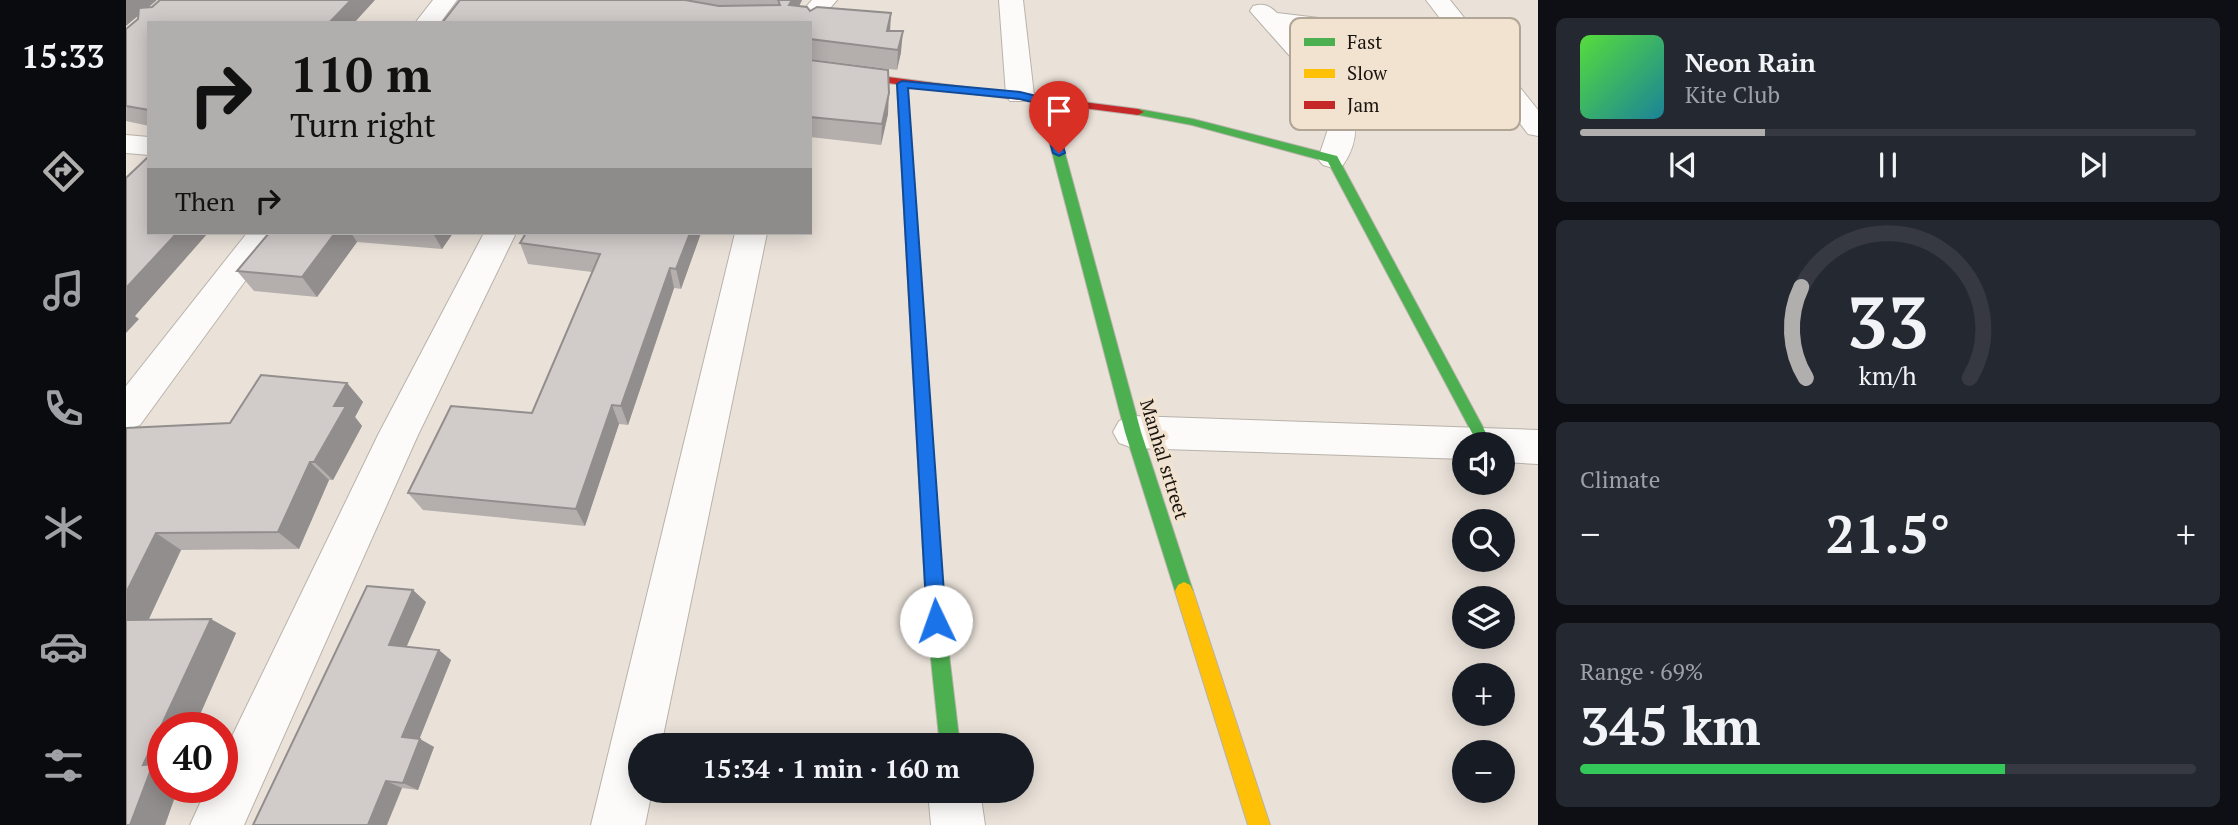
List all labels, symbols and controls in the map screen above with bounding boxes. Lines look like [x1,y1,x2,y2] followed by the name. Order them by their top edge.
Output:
[1290,18,1520,130] legend
[1347,29,1382,54] text: Fast
[21,35,105,77] text: 15:33
[290,41,432,106] text: 110 m
[1685,45,1816,79] text: Neon Rain
[175,49,266,140] icon: right
[1347,60,1388,85] text: Slow
[1685,79,1780,110] text: Kite Club
[1029,81,1089,153] pin
[1040,92,1078,130] icon: arrive
[1347,92,1380,117] text: Jam
[290,104,436,146] text: Turn right
[1664,146,1702,184] icon: previous
[1869,146,1907,184] icon: pause
[2074,146,2112,184] icon: next
[39,147,88,196] icon: directions
[249,182,287,220] icon: right
[175,184,235,218] text: Then
[39,266,88,315] icon: music
[1847,272,1929,369] text: 33
[1859,358,1917,391] text: km/h
[39,384,88,433] icon: phone
[1135,396,1195,522] street label: Manhal srtreet
[1452,432,1515,803] map controls
[1452,432,1515,495] button: sound
[1580,464,1660,495] text: Climate
[1825,499,1951,568] text: 21.5°
[39,503,88,552] icon: climate
[1452,509,1515,572] button: search
[1580,509,1600,559] text: −
[2176,509,2196,559] text: +
[899,584,973,658] position arrow
[1452,586,1515,649] button: layers
[39,622,88,671] icon: car
[1580,656,1703,687] text: Range · 69%
[1452,663,1515,726] button: +
[1580,691,1761,760] text: 345 km
[147,712,238,803] speed limit sign: 40
[1452,740,1515,803] button: −
[39,741,88,790] icon: filters
[702,751,960,785] text: 15:34 · 1 min · 160 m

